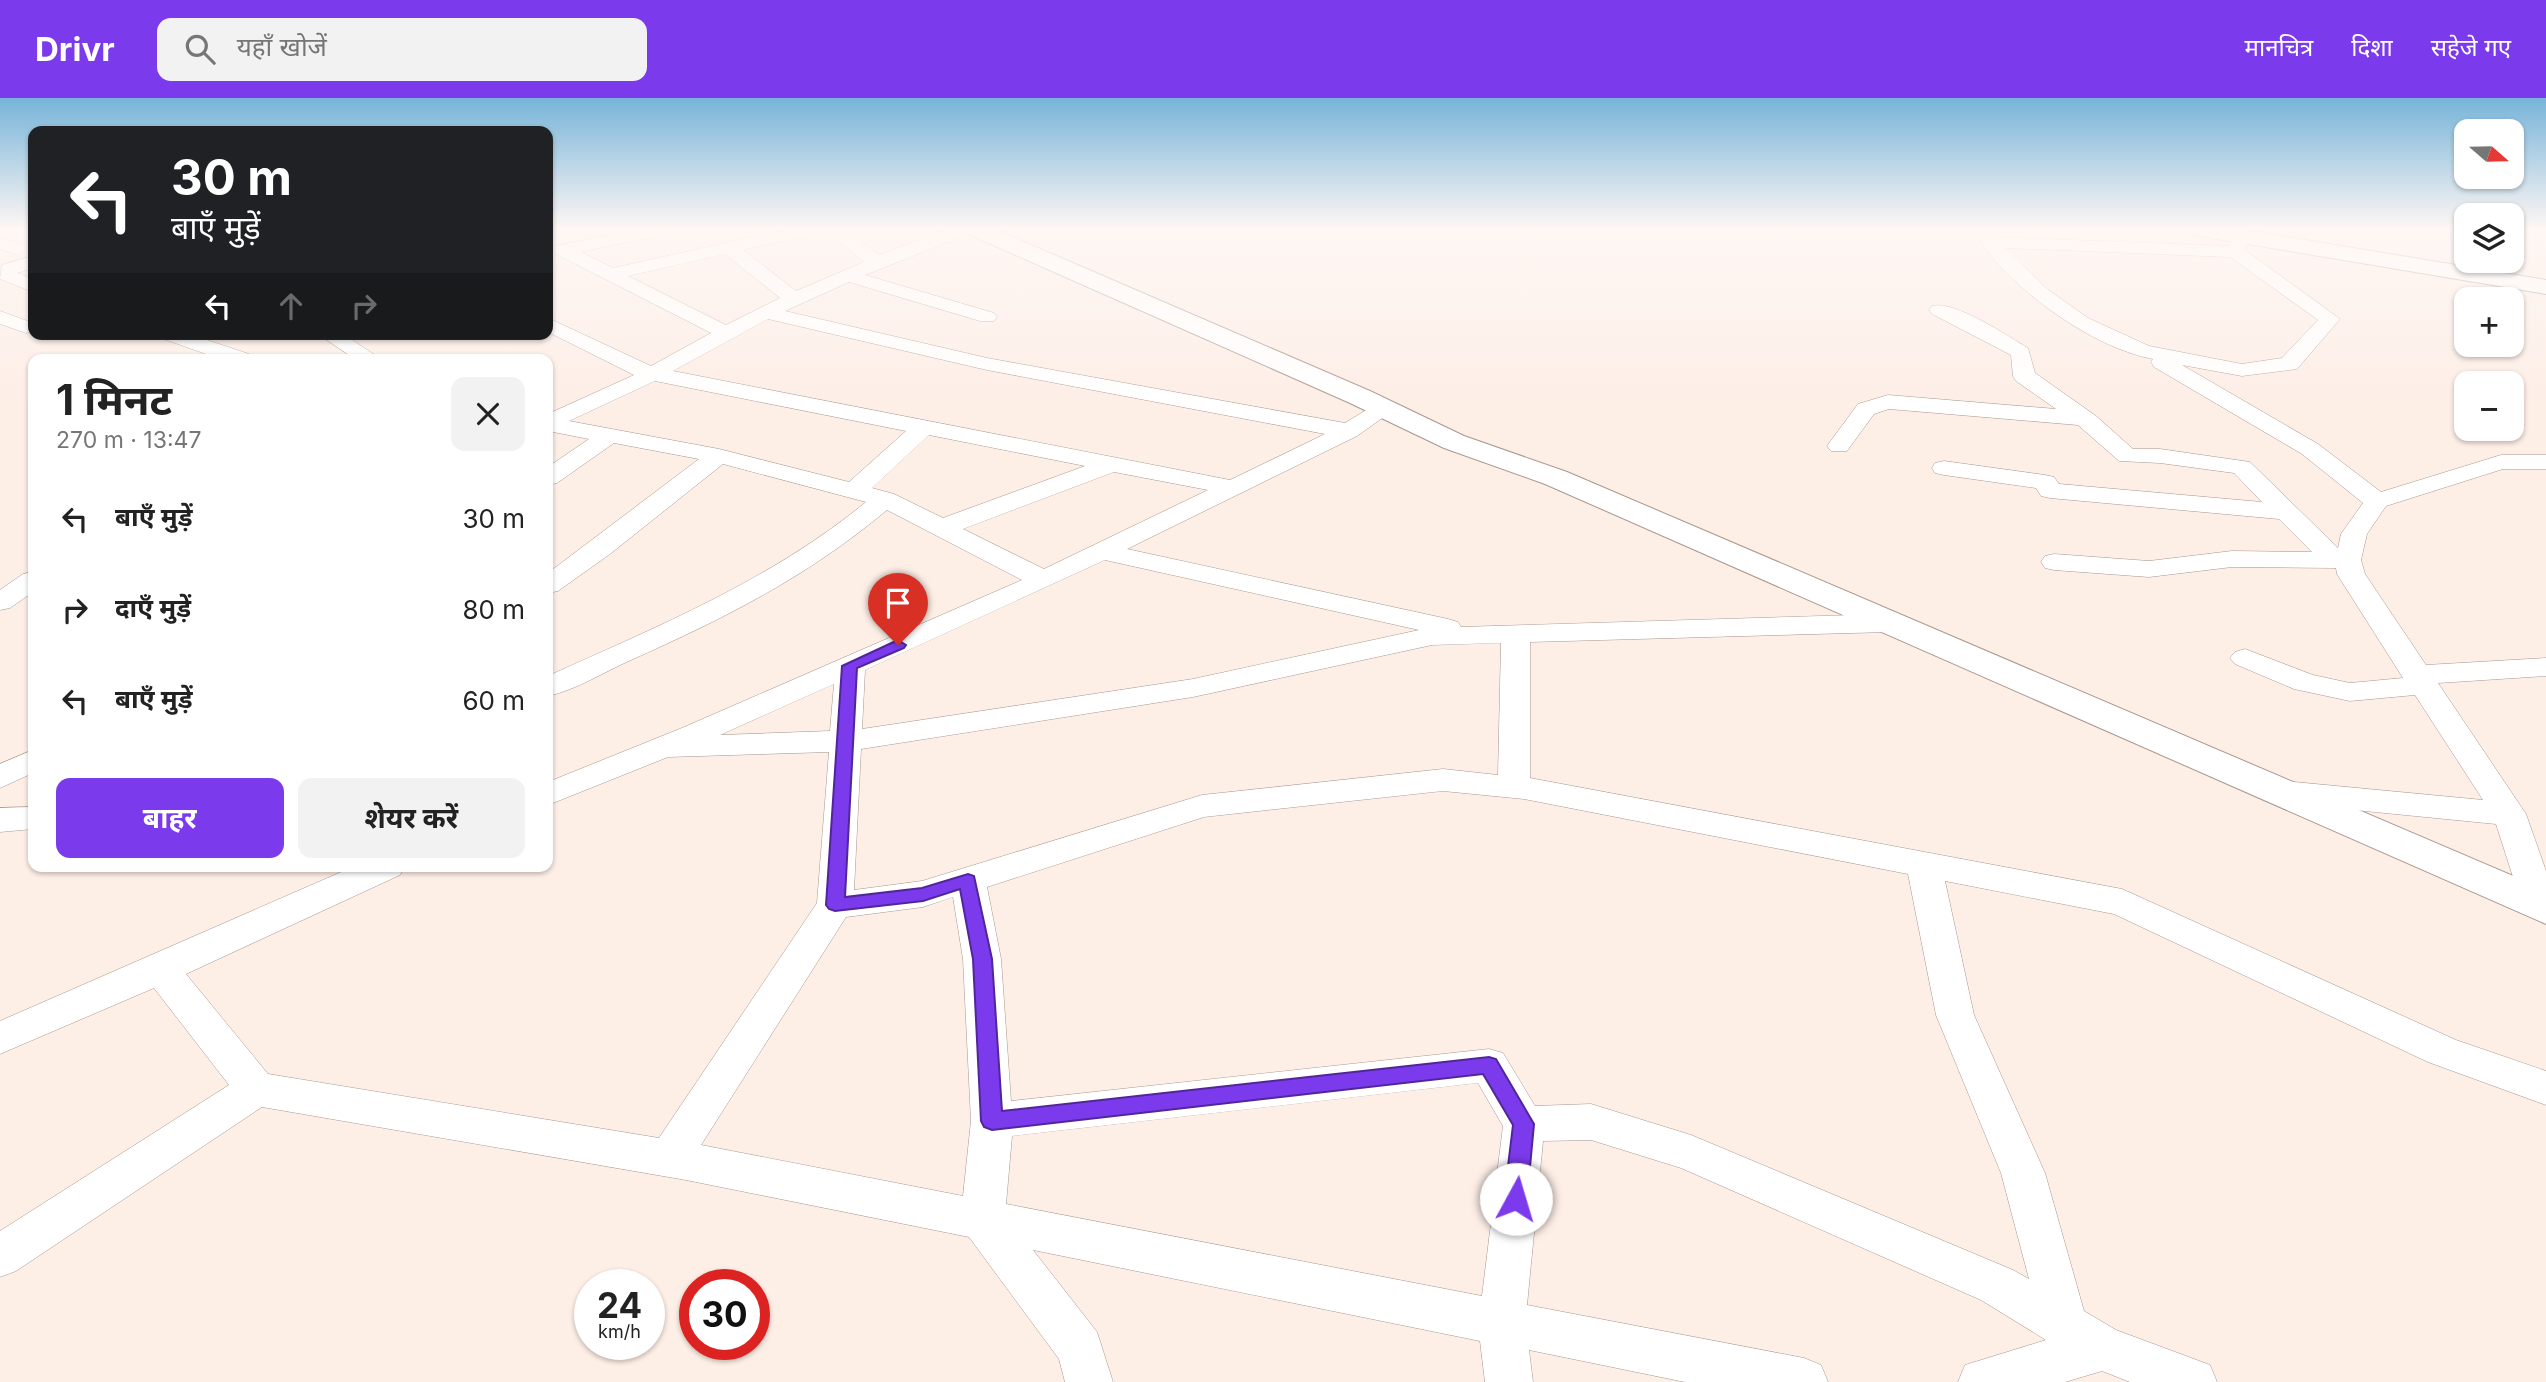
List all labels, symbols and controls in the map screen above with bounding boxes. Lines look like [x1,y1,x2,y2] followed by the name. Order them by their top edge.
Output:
[157,18,647,81] search box
[35,29,115,69] text: Drivr
[181,30,219,68] icon: search
[237,31,327,62] text: यहाँ खोजें
[2245,33,2313,62] text: मानचित्र
[2351,33,2393,62] text: दिशा
[2431,33,2511,62] text: सहेजे गए
[2454,119,2524,189] north arrow
[2454,119,2524,441] map controls
[171,148,292,207] text: 30 m
[56,154,147,245] icon: left
[2454,203,2524,273] button: layers
[171,208,261,247] text: बाएँ मुड़ें
[199,287,237,325] icon: left
[272,287,310,325] icon: ahead
[345,287,383,325] icon: right
[2454,287,2524,357] button: +
[2454,371,2524,441] button: −
[56,374,172,425] text: 1 मिनट
[451,377,525,451] button: close
[56,426,201,454] text: 270 m · 13:47
[56,500,94,538] icon: left
[115,501,192,532] text: बाएँ मुड़ें
[462,503,525,534] text: 30 m
[868,573,928,645] pin
[879,584,917,622] icon: arrive
[56,591,94,629] icon: right
[115,592,191,623] text: दाएँ मुड़ें
[462,594,525,625] text: 80 m
[56,682,94,720] icon: left
[115,683,192,714] text: बाएँ मुड़ें
[462,685,525,716] text: 60 m
[56,778,284,858] button: बाहर
[298,778,525,858] button: शेयर करें
[1479,1162,1553,1236] position arrow
[679,1269,770,1360] speed limit sign: 30
[597,1284,642,1326] text: 24
[598,1321,641,1342] text: km/h

